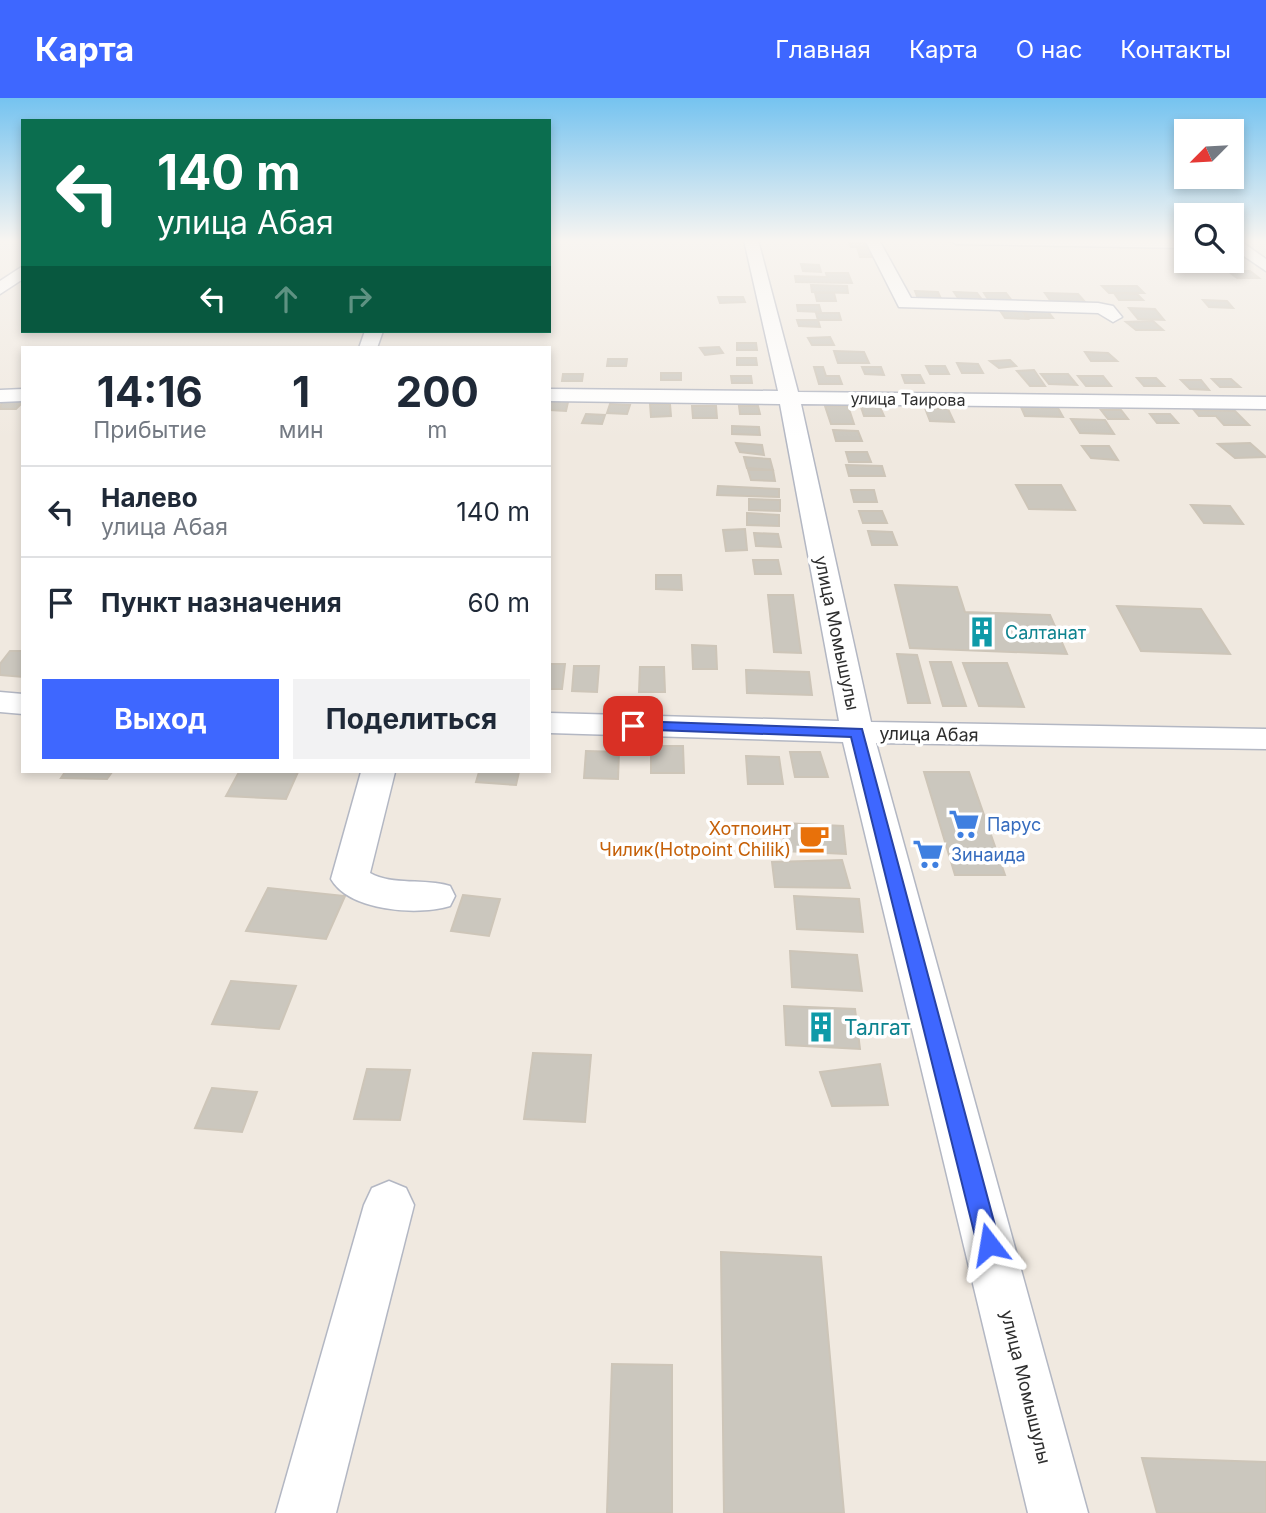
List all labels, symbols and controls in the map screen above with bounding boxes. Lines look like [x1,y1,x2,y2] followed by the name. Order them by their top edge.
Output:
[35,29,134,69] text: Карта
[775,35,871,64] text: Главная
[909,35,978,64] text: Карта
[1016,35,1082,64] text: О нас
[1120,35,1231,64] text: Контакты
[1174,119,1244,189] north arrow
[1174,119,1244,273] map controls
[157,143,301,202] text: 140 m
[42,147,133,238] icon: left
[157,203,334,242] text: улица Абая
[1174,203,1244,273] button: search
[194,280,232,318] icon: left
[267,280,305,318] icon: ahead
[340,280,378,318] icon: right
[97,366,203,417] text: 14:16
[292,366,310,417] text: 1
[396,366,479,417] text: 200
[850,388,966,410] street label: улица Таирова
[93,416,207,444] text: Прибытие
[279,416,324,444] text: мин
[427,416,447,444] text: m
[101,482,198,513] text: Налево
[42,493,80,531] icon: left
[456,496,530,527] text: 140 m
[101,513,228,541] text: улица Абая
[810,554,864,712] street label: улица Момышулы
[42,584,80,622] icon: arrive
[101,587,342,618] text: Пункт назначения
[467,587,530,618] text: 60 m
[965,615,999,649] building icon: Салтанат
[1005,622,1087,643] place label: Салтанат
[42,679,279,759] button: Выход
[293,679,530,759] button: Поделиться
[603,696,663,756] pin
[614,707,652,745] icon: arrive
[879,723,979,745] street label: улица Абая
[947,807,981,841] supermarket icon: Парус
[987,814,1041,835] place label: Парус
[599,818,792,860] place label: Хотпоинт Чилик(Hotpoint Chilik)
[797,821,831,855] cafe icon: Хотпоинт Чилик(Hotpoint Chilik)
[911,837,945,871] supermarket icon: Зинаида
[951,844,1026,865] place label: Зинаида
[804,1010,838,1044] building icon: Талгат
[844,1015,911,1040] place label: Талгат
[952,1207,1026,1281] position arrow
[997,1308,1055,1466] street label: улица Момышулы

